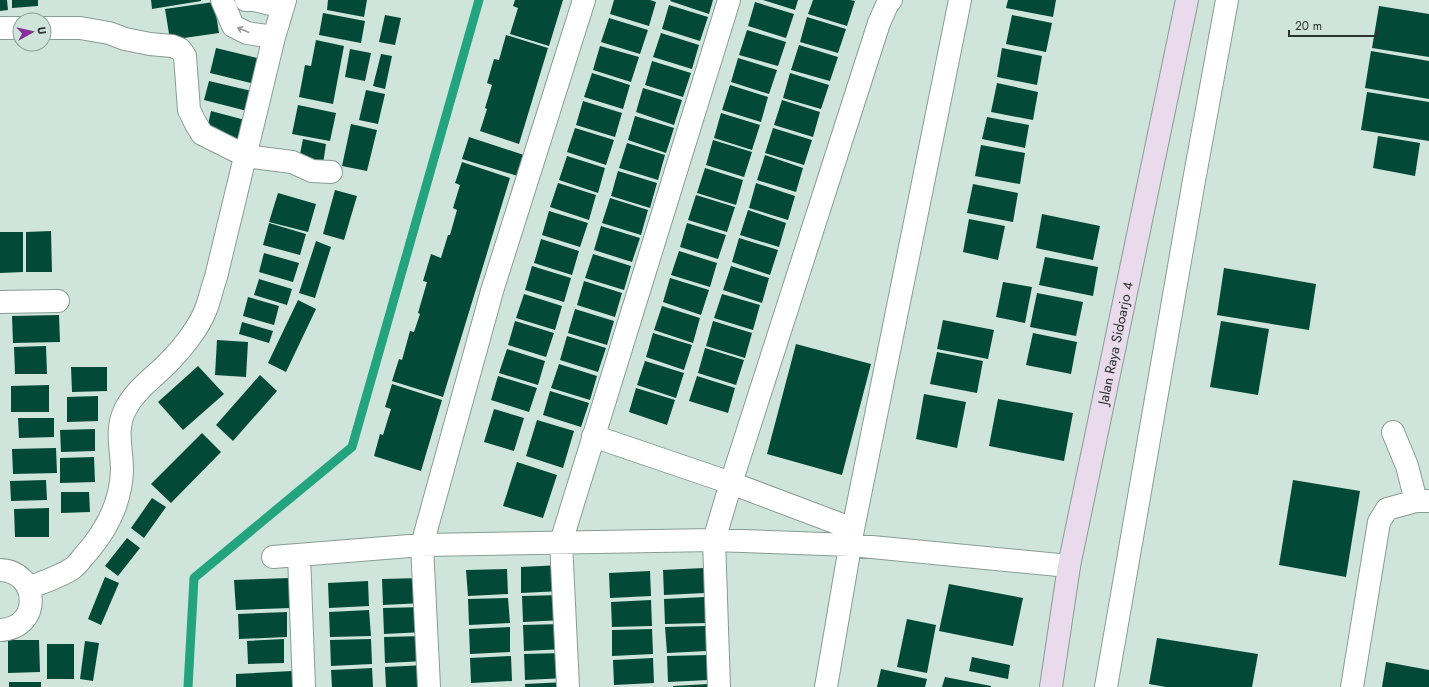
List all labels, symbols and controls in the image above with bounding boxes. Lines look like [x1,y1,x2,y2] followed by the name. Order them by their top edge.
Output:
[12,12,52,52] north arrow
[1289,12,1377,38] scale bar
[1295,17,1322,35] text: 20 m
[33,26,50,36] text: U
[237,26,249,34] one-way arrow
[1092,280,1138,408] street label: Jalan Raya Sidoarjo 4

